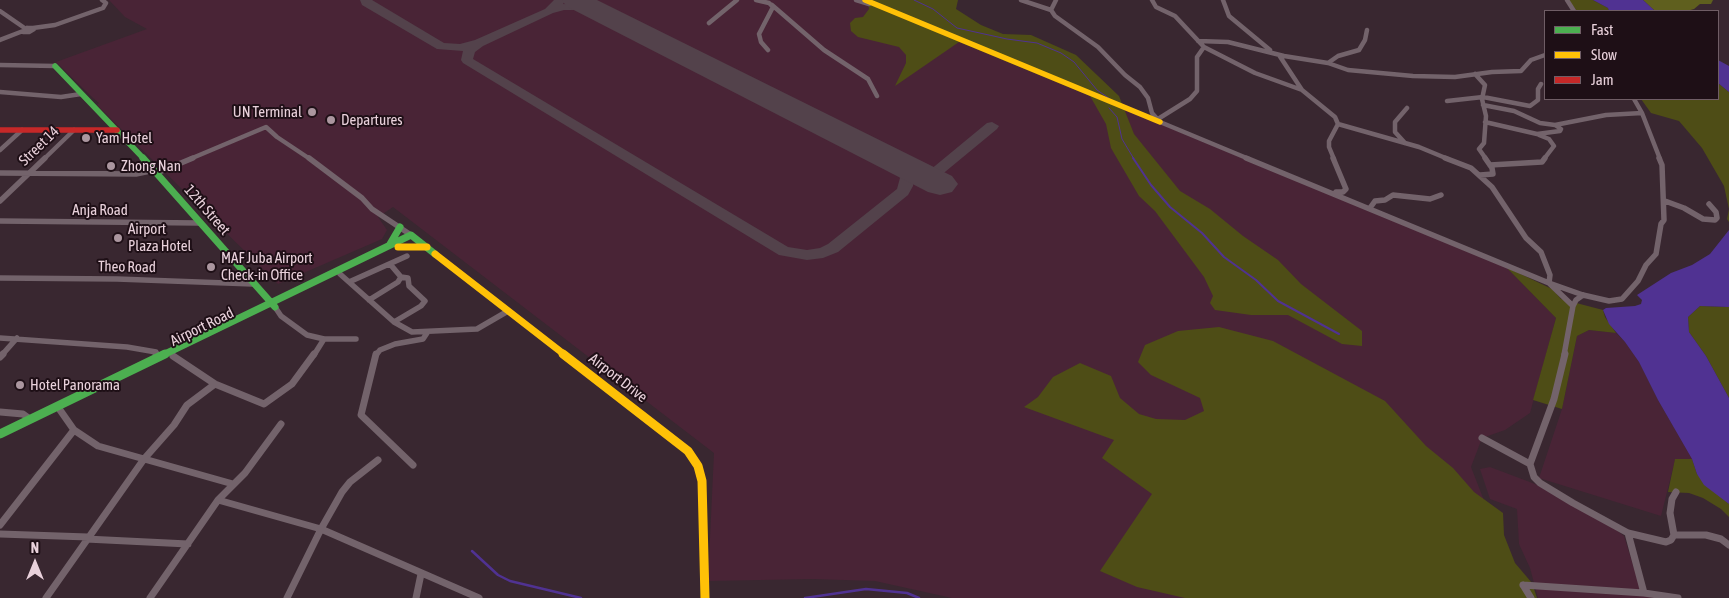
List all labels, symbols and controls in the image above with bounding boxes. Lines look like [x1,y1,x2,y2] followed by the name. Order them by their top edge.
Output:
[1544,10,1719,100] legend
[1591,21,1613,38] text: Fast
[1591,46,1617,63] text: Slow
[1591,71,1614,88] text: Jam
[233,103,302,121] place label: UN Terminal
[306,106,318,118] marker: UN Terminal
[341,111,403,129] place label: Departures
[325,114,337,126] marker: Departures
[15,122,63,170] street label: Street 14
[96,129,152,147] place label: Yam Hotel
[80,132,92,144] marker: Yam Hotel
[121,157,181,175] place label: Zhong Nan
[105,160,117,172] marker: Zhong Nan
[180,181,234,239] street label: 12th Street
[72,201,128,219] street label: Anja Road
[128,220,191,255] place label: Airport Plaza Hotel
[112,232,124,244] marker: Airport Plaza Hotel
[221,249,313,284] place label: MAF Juba Airport Check-in Office
[98,257,156,277] street label: Theo Road
[205,261,217,273] marker: MAF Juba Airport Check-in Office
[167,304,237,350] street label: Airport Road
[585,350,651,406] street label: Airport Drive
[30,376,120,394] place label: Hotel Panorama
[14,379,26,391] marker: Hotel Panorama
[10,538,60,588] north arrow
[31,540,39,556] text: N

